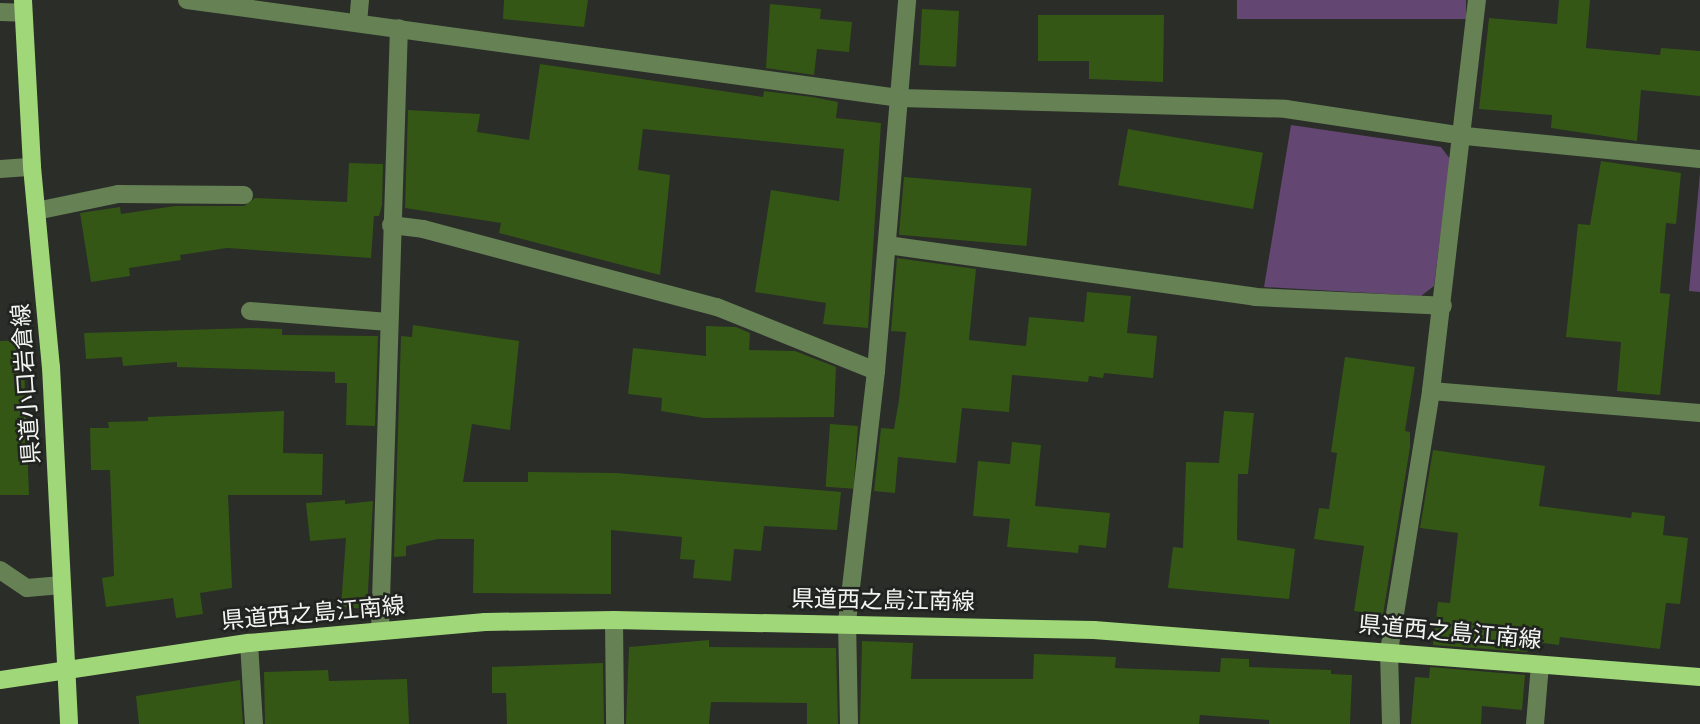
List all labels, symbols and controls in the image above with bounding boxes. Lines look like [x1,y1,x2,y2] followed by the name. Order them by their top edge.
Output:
[7,303,45,465] street label: 県道小口岩倉線
[791,585,975,615] street label: 県道西之島江南線
[220,591,406,635] street label: 県道西之島江南線
[1357,610,1543,654] street label: 県道西之島江南線

